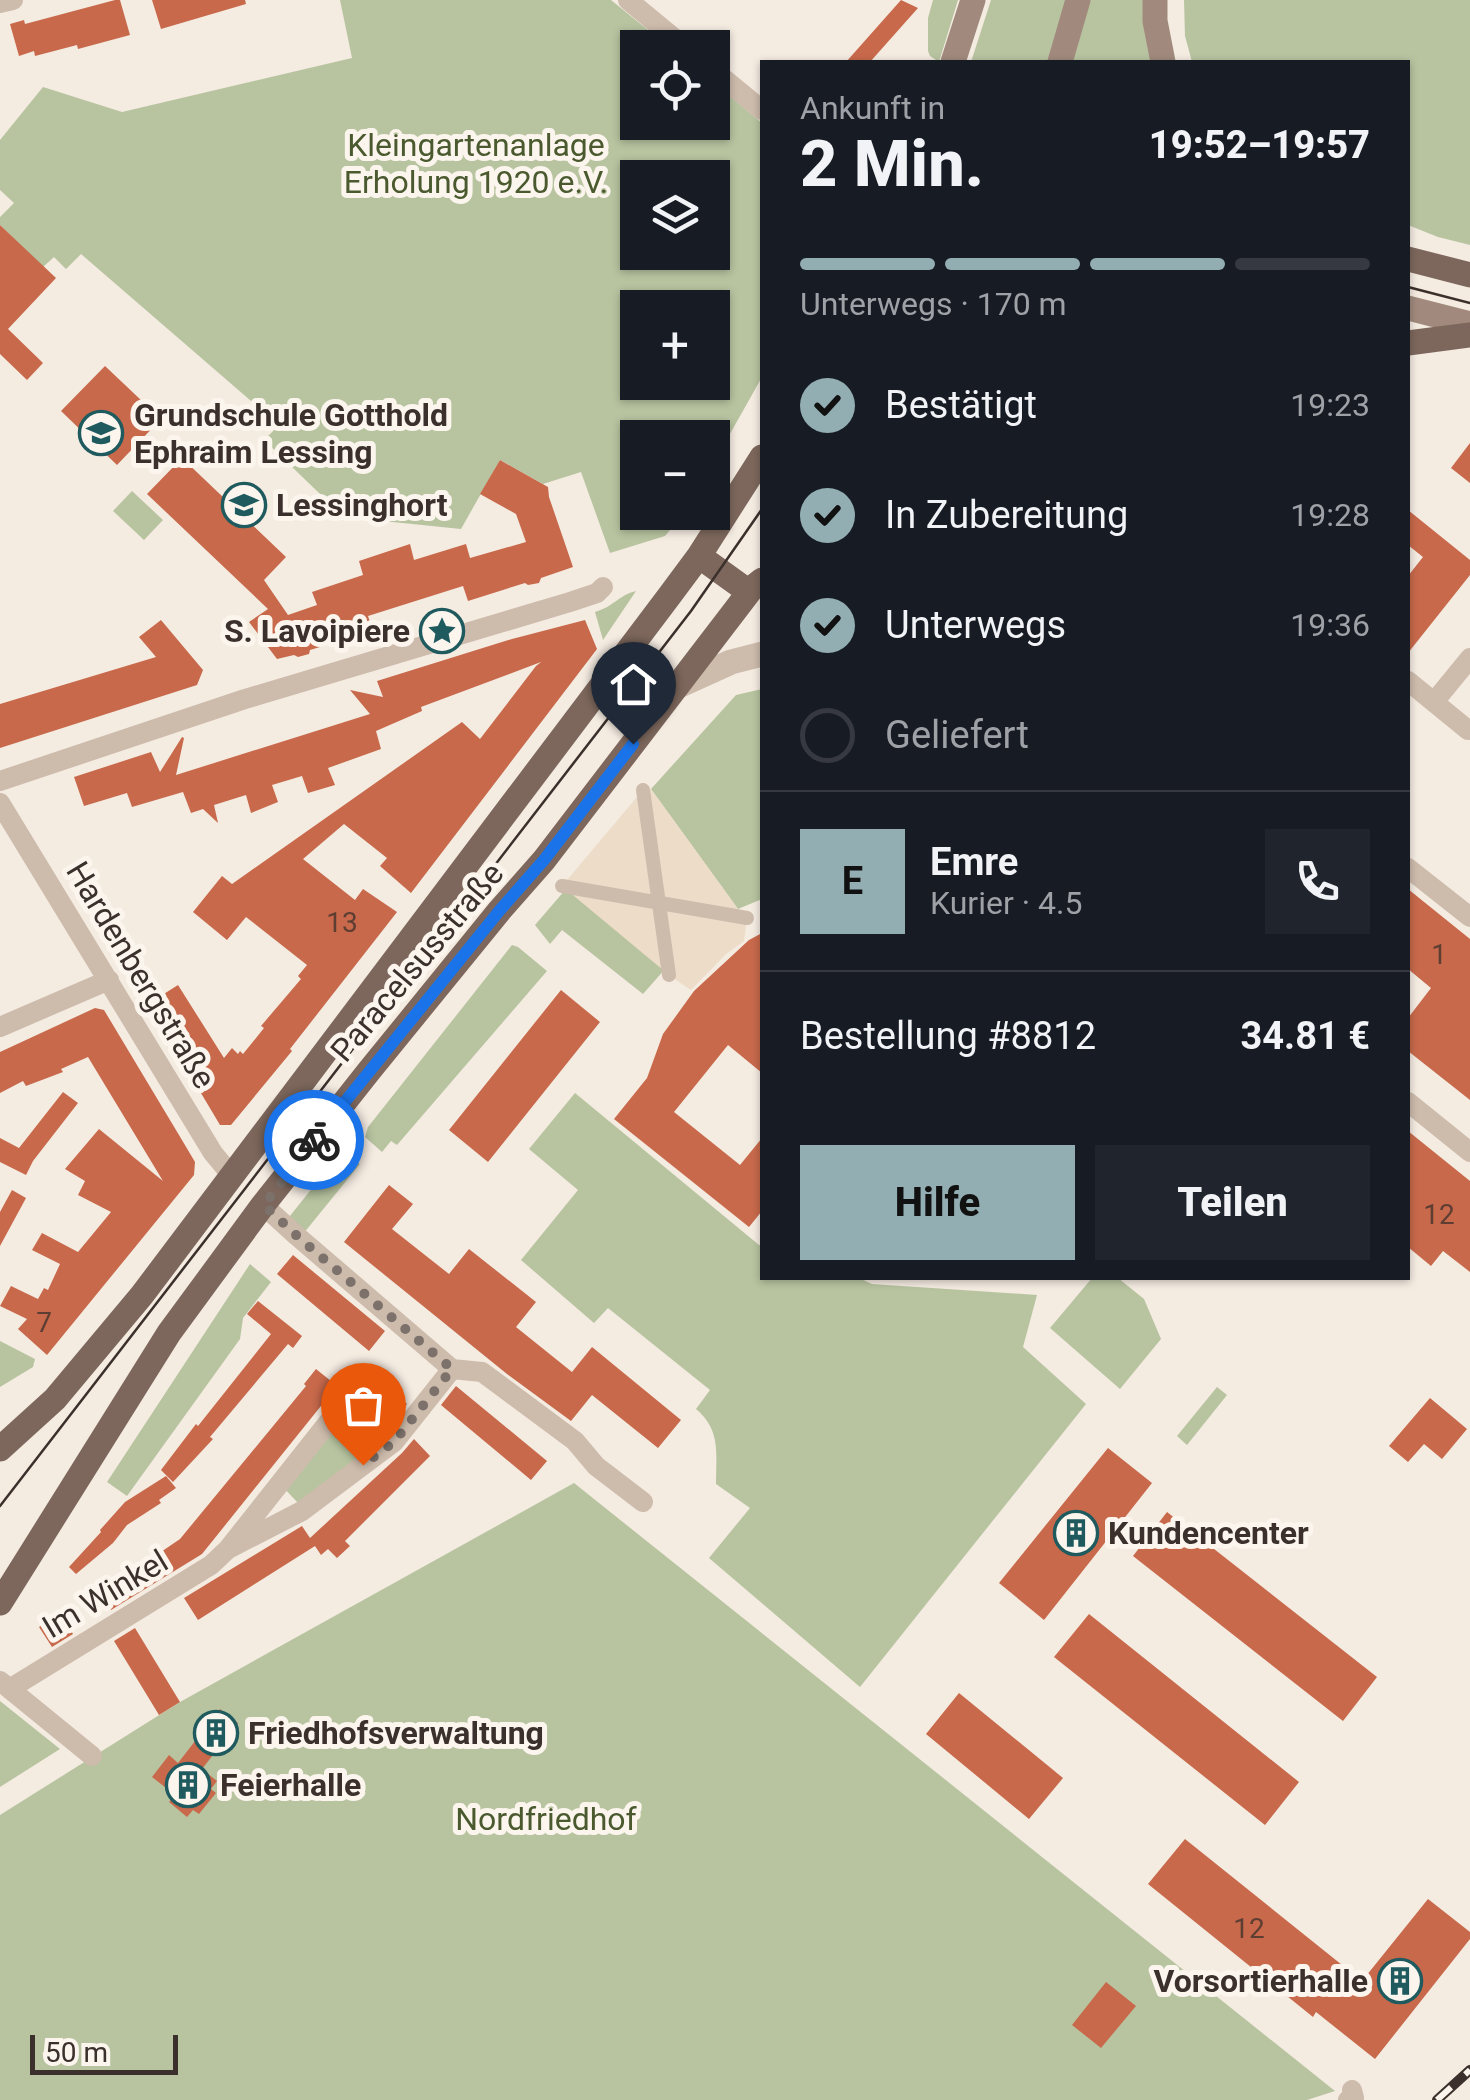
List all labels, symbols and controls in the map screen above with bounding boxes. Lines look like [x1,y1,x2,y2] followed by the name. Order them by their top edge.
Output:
[620,30,730,530] map controls
[620,30,730,140] button: locate
[800,89,945,127] text: Ankunft in
[1149,123,1370,167] text: 19:52–19:57
[344,126,608,201] park label: Kleingartenanlage Erholung 1920 e.V.
[800,126,984,202] text: 2 Min.
[620,160,730,270] button: layers
[800,285,1067,323] text: Unterwegs · 170 m
[620,290,730,400] button: +
[800,378,855,433] icon: check
[885,383,1037,427] text: Bestätigt
[1290,386,1370,424] text: 19:23
[134,396,448,471] place label: Grundschule Gotthold Ephraim Lessing
[78,410,124,456] school or university icon: Grundschule Gotthold Ephraim Lessing
[620,420,730,530] button: −
[221,482,267,528] school or university icon: Lessinghort
[276,486,448,524] place label: Lessinghort
[800,488,855,543] icon: check
[885,493,1128,537] text: In Zubereitung
[1290,496,1370,534] text: 19:28
[800,598,855,653] icon: check
[885,603,1066,647] text: Unterwegs
[1290,606,1370,644] text: 19:36
[419,608,465,654] place icon: S. Lavoipiere
[224,612,410,650] place label: S. Lavoipiere
[591,642,676,745] pin
[606,657,661,712] icon: home
[885,713,1029,757] text: Geliefert
[1265,829,1370,934] button: phone
[930,840,1018,884] text: Emre
[58,855,224,1095] street label: Hardenbergstraße
[323,855,511,1069] street label: Paracelsusstraße
[842,859,863,903] text: E
[930,884,1082,922] text: Kurier · 4.5
[326,906,358,939] house number: 13
[1431,938,1447,971] house number: 1
[800,1014,1096,1058] text: Bestellung #8812
[1241,1014,1370,1058] text: 34.81 €
[264,1090,364,1190] courier
[287,1113,342,1168] icon: bike
[800,1145,1075,1260] button: Hilfe
[1095,1145,1370,1260] button: Teilen
[1423,1198,1455,1231] house number: 12
[36,1306,52,1339] house number: 7
[321,1363,406,1466] pin
[336,1378,391,1433] icon: bag
[1053,1510,1099,1556] building icon: Kundencenter
[1108,1514,1309,1552] place label: Kundencenter
[36,1542,174,1646] street label: Im Winkel
[193,1710,239,1756] building icon: Friedhofsverwaltung
[248,1714,544,1752] place label: Friedhofsverwaltung
[165,1762,211,1808] building icon: Feierhalle
[220,1766,361,1804] place label: Feierhalle
[455,1800,638,1838] park label: Nordfriedhof
[1233,1912,1265,1945] house number: 12
[1377,1958,1423,2004] building icon: Vorsortierhalle
[1153,1962,1368,2000] place label: Vorsortierhalle
[30,2030,178,2074] scale bar
[45,2036,108,2069] text: 50 m

